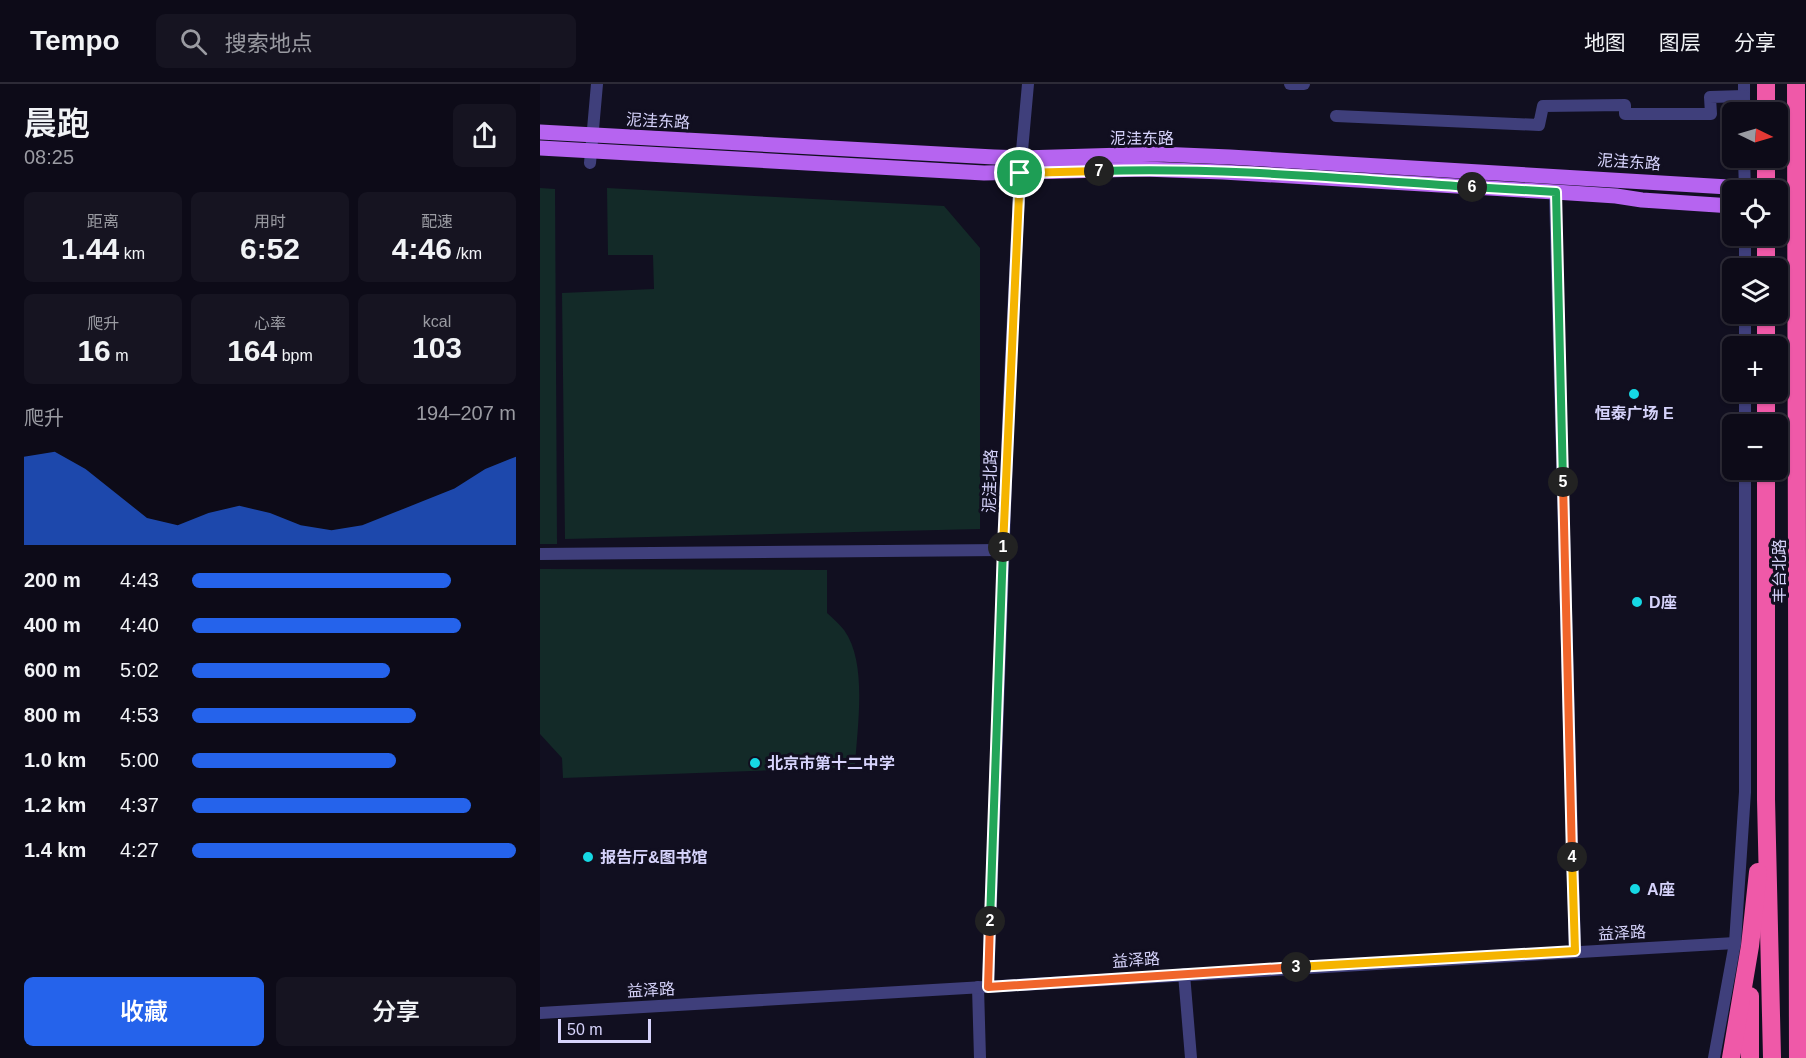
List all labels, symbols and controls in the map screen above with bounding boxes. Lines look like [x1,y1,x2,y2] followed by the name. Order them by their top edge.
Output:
[156,14,576,68] search box
[30,25,120,56] text: Tempo
[177,25,210,58] icon: search
[225,31,313,56] text: 搜索地点
[1584,31,1626,54] text: 地图
[1659,31,1701,54] text: 图层
[1734,31,1776,54] text: 分享
[1722,102,1788,168] north arrow
[1722,102,1788,480] map controls
[453,104,516,167] button: share
[24,105,90,142] text: 晨跑
[626,111,690,131] street label: 泥洼东路
[1110,130,1174,147] street label: 泥洼东路
[24,146,74,168] text: 08:25
[994,147,1045,198] pin
[1596,151,1662,173] street label: 泥洼东路
[1003,156,1036,189] icon: arrive
[1084,156,1114,186] pin: 7
[1095,162,1103,179] text: 7
[1457,172,1487,202] pin: 6
[1468,178,1476,195] text: 6
[1722,180,1788,246] button: locate
[87,213,119,230] text: 距离
[254,213,286,230] text: 用时
[421,213,453,230] text: 配速
[61,232,119,265] text: 1.44
[240,232,300,265] text: 6:52
[392,232,452,265] text: 4:46
[119,245,145,262] text: km
[452,245,482,262] text: /km
[1722,258,1788,324] button: layers
[423,313,451,330] text: kcal
[87,315,119,332] text: 爬升
[254,315,286,332] text: 心率
[412,331,462,364] text: 103
[77,334,111,367] text: 16
[227,334,277,367] text: 164
[1722,336,1788,402] button: +
[111,347,129,364] text: m
[277,347,313,364] text: bpm
[1627,387,1641,401] marker: 恒泰广场 E
[416,402,516,424] text: 194–207 m
[1594,405,1674,422] place label: 恒泰广场 E
[24,407,64,429] text: 爬升
[1722,414,1788,480] button: −
[980,449,1000,513] street label: 泥洼北路
[1548,467,1578,497] pin: 5
[1559,473,1567,490] text: 5
[988,532,1018,562] pin: 1
[999,538,1007,555] text: 1
[1771,539,1788,603] street label: 丰台北路
[24,569,81,591] text: 200 m
[120,569,159,591] text: 4:43
[1649,594,1677,611] place label: D座
[1630,595,1644,609] marker: D座
[24,614,81,636] text: 400 m
[120,614,159,636] text: 4:40
[24,659,81,681] text: 600 m
[120,659,159,681] text: 5:02
[24,704,81,726] text: 800 m
[120,704,159,726] text: 4:53
[24,749,86,771] text: 1.0 km
[120,749,159,771] text: 5:00
[767,755,895,772] place label: 北京市第十二中学
[748,756,762,770] marker: 北京市第十二中学
[24,794,86,816] text: 1.2 km
[120,794,159,816] text: 4:37
[24,839,86,861] text: 1.4 km
[120,839,159,861] text: 4:27
[1557,842,1587,872] pin: 4
[1568,848,1576,865] text: 4
[600,849,708,866] place label: 报告厅&图书馆
[581,850,595,864] marker: 报告厅&图书馆
[1647,881,1675,898] place label: A座
[1628,882,1642,896] marker: A座
[975,906,1005,936] pin: 2
[986,912,994,929] text: 2
[1598,923,1646,943] street label: 益泽路
[1111,950,1161,970] street label: 益泽路
[1281,952,1311,982] pin: 3
[1292,958,1300,975] text: 3
[24,977,264,1046] button: 收藏
[276,977,516,1046] button: 分享
[627,980,675,1000] street label: 益泽路
[558,1016,651,1044] scale bar
[567,1021,603,1038] text: 50 m

